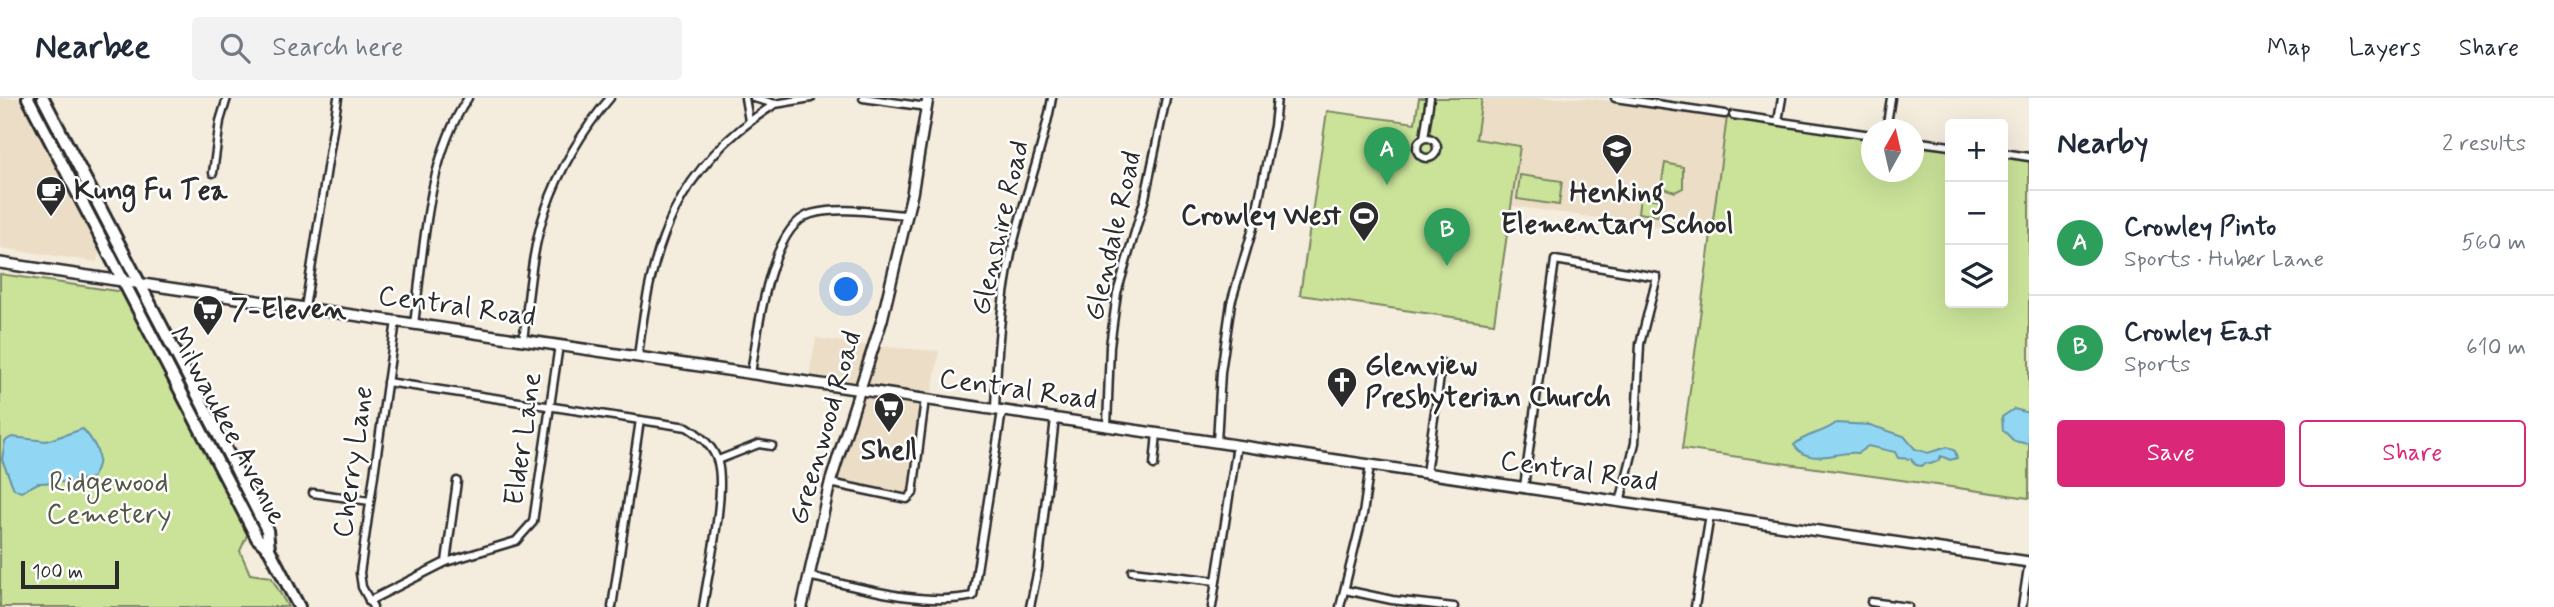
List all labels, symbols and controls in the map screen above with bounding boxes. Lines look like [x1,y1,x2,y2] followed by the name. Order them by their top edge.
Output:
[192,17,682,80] search box
[35,26,150,70] text: Nearbee
[216,29,254,67] icon: search
[272,31,403,65] text: Search here
[2267,33,2311,64] text: Map
[2349,33,2421,64] text: Layers
[2459,33,2519,64] text: Share
[1861,119,1924,182] north arrow
[1945,119,2008,308] map controls
[1945,119,2008,182] button: +
[2057,124,2148,163] text: Nearby
[1364,127,1410,185] pin: A
[2442,129,2526,159] text: 2 results
[1600,132,1634,176] school or university icon: Henking Elementary School
[963,137,1039,319] street label: Glenshire Road
[1077,148,1151,324] street label: Glendale Road
[74,173,229,213] place label: Kung Fu Tea
[34,174,68,218] cafe icon: Kung Fu Tea
[1501,175,1733,244] place label: Henking Elementary School
[1945,182,2008,245] button: −
[1181,198,1342,235] place label: Crowley West
[1347,199,1381,243] sports icon: Crowley West
[1424,208,1470,266] pin: B
[2124,211,2276,245] text: Crowley Pinto
[2072,228,2088,258] text: A
[2461,228,2526,258] text: 560 m
[1945,245,2008,308] button: layers
[2124,245,2324,275] text: Sports · Huber Lane
[829,272,863,306] your location
[376,278,538,336] street label: Central Road
[231,292,347,329] place label: 7-Eleven
[191,293,225,337] supermarket icon: 7-Eleven
[2124,316,2271,350] text: Crowley East
[159,321,295,531] street label: Milwaukee Avenue
[781,327,871,529] street label: Greenwood Road
[2073,333,2087,363] text: B
[2466,333,2526,363] text: 610 m
[1365,348,1611,417] place label: Glenview Presbyterian Church
[2124,350,2191,380] text: Sports
[937,361,1099,419] street label: Central Road
[1325,365,1359,409] church icon: Glenview Presbyterian Church
[496,370,552,508] street label: Elder Lane
[325,384,383,540] street label: Cherry Lane
[872,390,906,434] supermarket icon: Shell
[2057,420,2285,487] button: Save
[2299,420,2526,487] button: Share
[861,433,917,470] place label: Shell
[1498,443,1660,501] street label: Central Road
[47,465,171,534] park label: Ridgewood Cemetery
[21,558,119,590] scale bar
[32,560,83,585] text: 100 m

